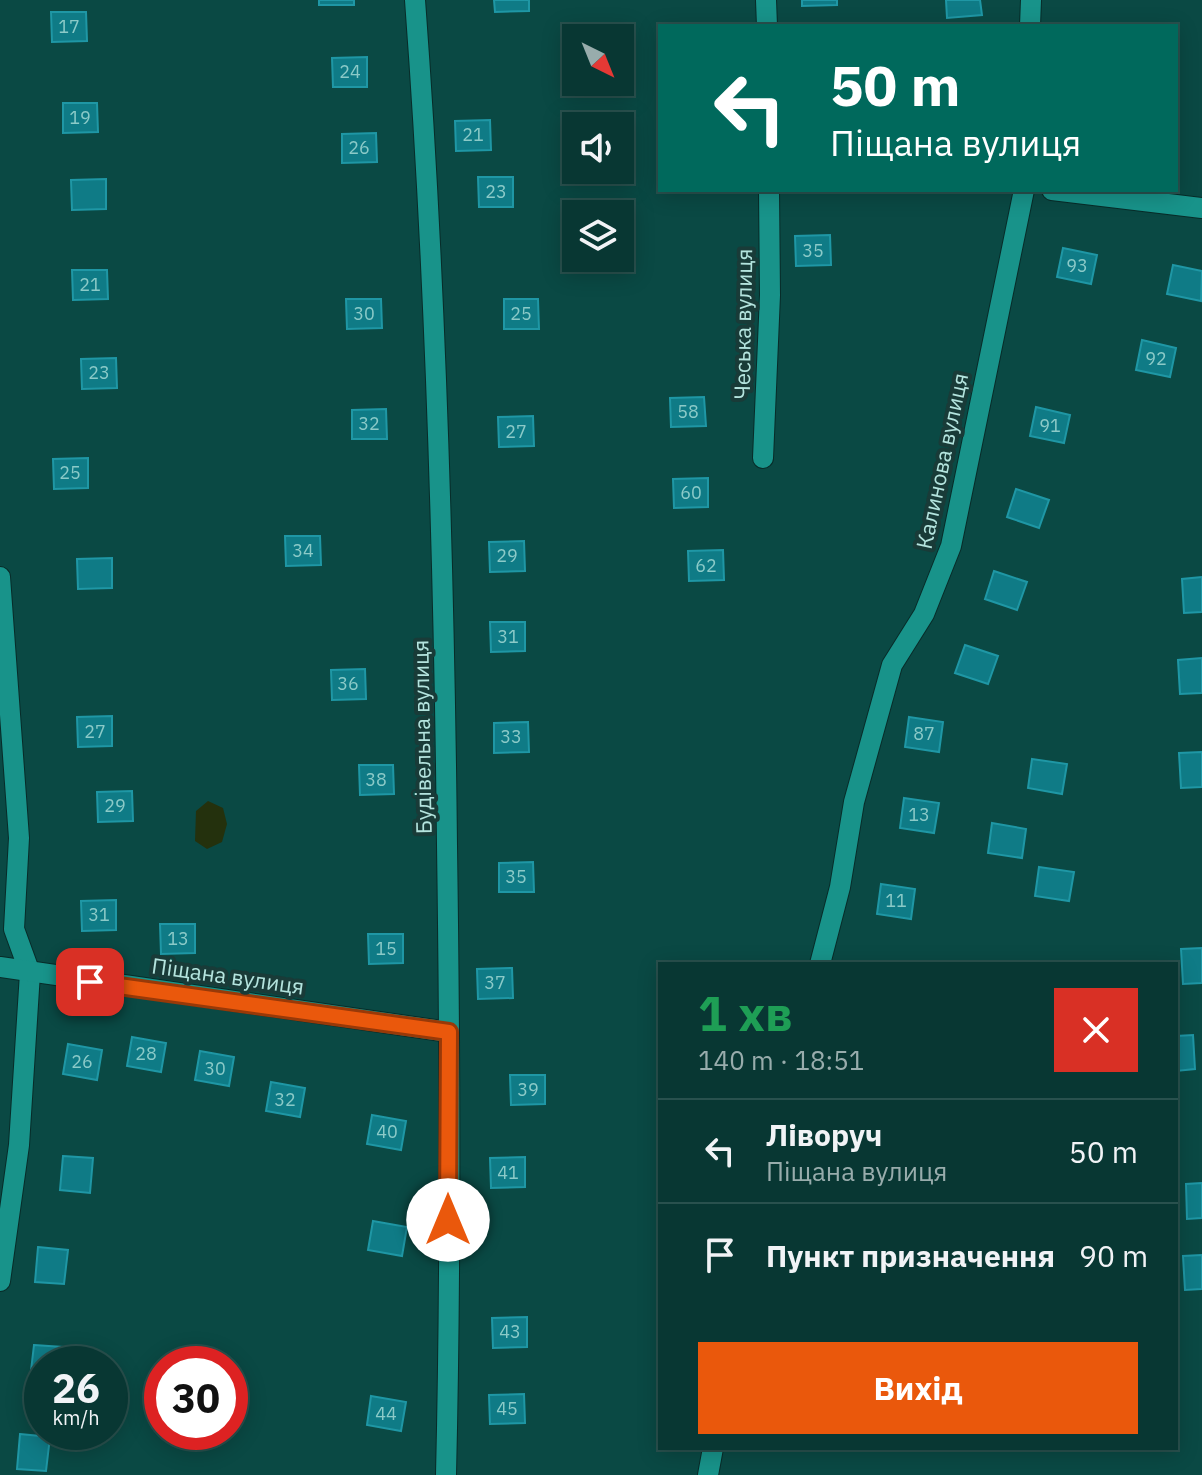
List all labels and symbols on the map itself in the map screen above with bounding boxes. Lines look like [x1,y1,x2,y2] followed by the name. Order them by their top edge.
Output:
[58,15,80,38] house number: 17
[562,24,634,96] north arrow
[339,60,361,83] house number: 24
[69,106,91,129] house number: 19
[462,123,484,146] house number: 21
[348,136,370,159] house number: 26
[485,180,507,203] house number: 23
[802,239,824,262] house number: 35
[727,248,758,400] street label: Чеська вулиця
[1066,254,1088,277] house number: 93
[79,273,101,296] house number: 21
[353,302,375,325] house number: 30
[510,302,532,325] house number: 25
[1145,347,1167,370] house number: 92
[88,361,110,384] house number: 23
[909,370,974,552] street label: Калинова вулиця
[677,400,699,423] house number: 58
[358,412,380,435] house number: 32
[1039,414,1061,437] house number: 91
[505,420,527,443] house number: 27
[59,461,81,484] house number: 25
[680,481,702,504] house number: 60
[292,539,314,562] house number: 34
[496,544,518,567] house number: 29
[695,554,717,577] house number: 62
[497,625,519,648] house number: 31
[405,640,438,834] street label: Будівельна вулиця
[337,672,359,695] house number: 36
[84,720,106,743] house number: 27
[913,722,935,745] house number: 87
[500,725,522,748] house number: 33
[365,768,387,791] house number: 38
[104,794,126,817] house number: 29
[908,803,930,826] house number: 13
[505,865,527,888] house number: 35
[885,889,907,912] house number: 11
[88,903,110,926] house number: 31
[167,927,189,950] house number: 13
[375,937,397,960] house number: 15
[56,948,124,1016] pin
[150,950,306,1001] street label: Піщана вулиця
[484,971,506,994] house number: 37
[135,1042,157,1065] house number: 28
[71,1050,93,1073] house number: 26
[204,1057,226,1080] house number: 30
[517,1078,539,1101] house number: 39
[274,1088,296,1111] house number: 32
[376,1120,398,1143] house number: 40
[497,1161,519,1184] house number: 41
[406,1178,490,1262] position arrow
[499,1320,521,1343] house number: 43
[144,1346,248,1450] speed limit sign: 30
[496,1397,518,1420] house number: 45
[375,1402,397,1425] house number: 44

